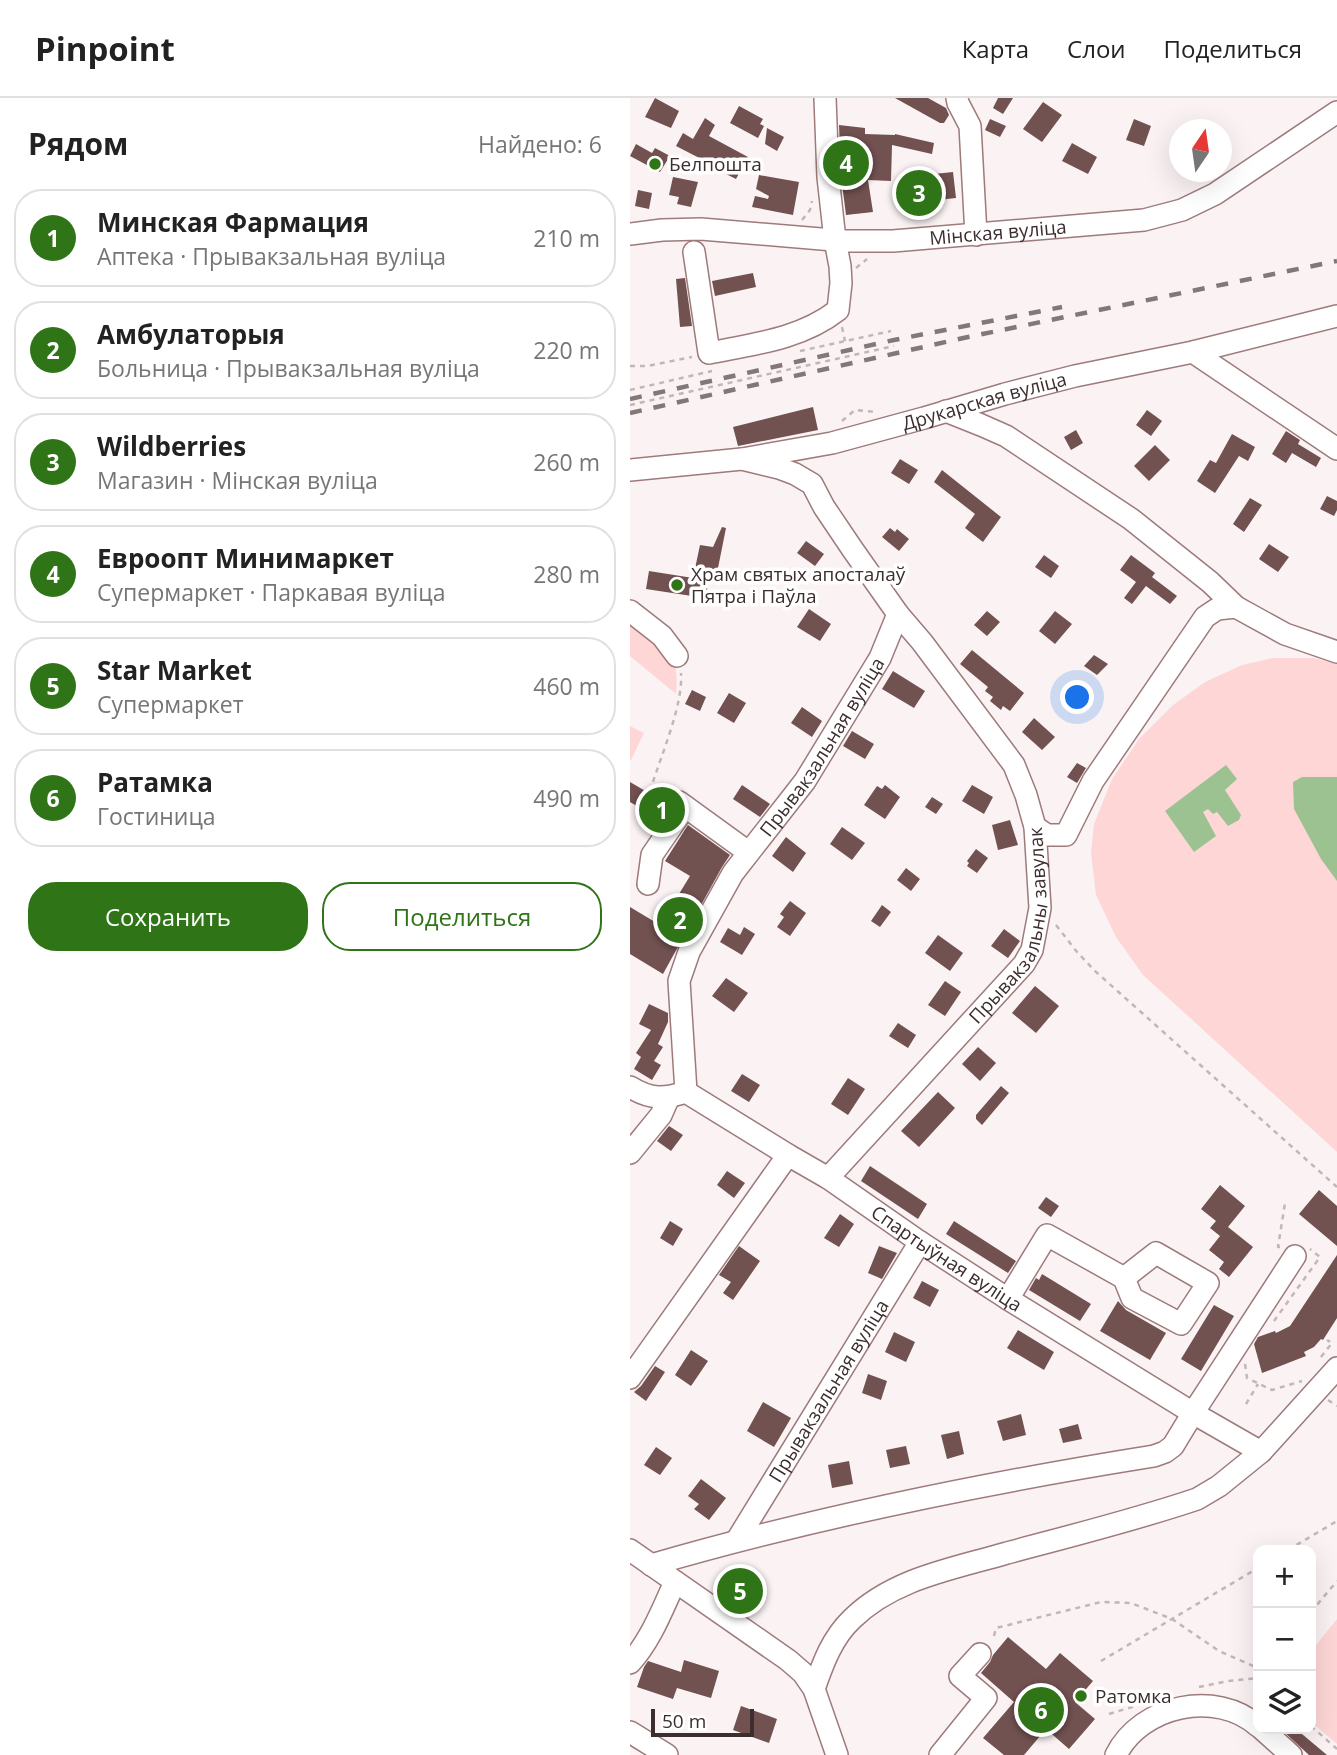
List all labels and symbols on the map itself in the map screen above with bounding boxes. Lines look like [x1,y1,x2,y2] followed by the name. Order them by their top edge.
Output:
[1169,119,1232,182] north arrow
[823,137,869,189] pin: 4
[669,151,762,177] place label: Белпошта
[647,156,663,172] marker: Белпошта
[896,167,942,219] pin: 3
[928,214,1067,251] street label: Мінская вуліца
[899,366,1069,436] street label: Друкарская вуліца
[691,561,906,609] place label: Храм святых апосталаў Пятра і Паўла
[669,577,685,593] marker: Храм святых апосталаў Пятра і Паўла
[753,652,890,842] street label: Прывакзальная вуліца
[1060,680,1094,714] your location
[639,784,685,836] pin: 1
[963,826,1054,1029] street label: Прывакзальны завулак
[657,894,703,946] pin: 2
[866,1199,1027,1318] street label: Спартыўная вуліца
[763,1295,895,1487] street label: Прывакзальная вуліца
[717,1565,763,1617] pin: 5
[1095,1683,1172,1709] place label: Ратомка
[1018,1684,1064,1736] pin: 6
[1073,1688,1089,1704] marker: Ратомка
[651,1706,754,1738] scale bar

